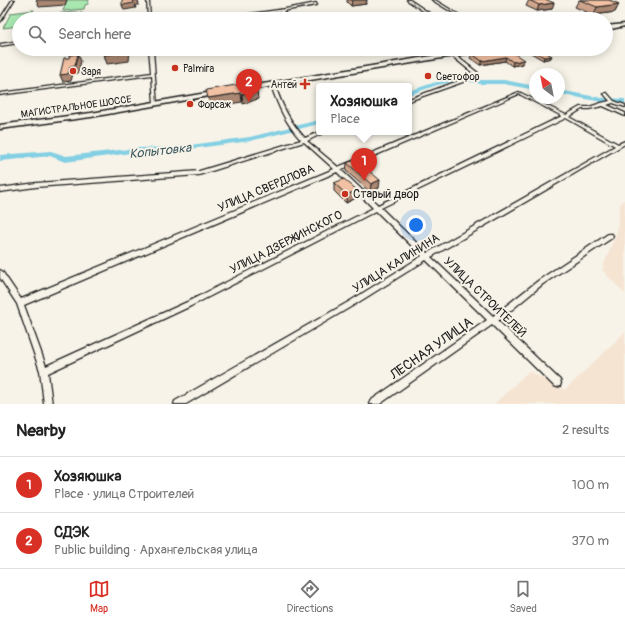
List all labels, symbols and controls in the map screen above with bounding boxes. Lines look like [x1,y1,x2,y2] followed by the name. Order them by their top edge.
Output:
[12,12,613,56] search box
[26,23,48,45] icon: search
[58,25,131,44] text: Search here
[170,63,180,73] marker: Palmira
[183,63,214,75] place label: Palmira
[68,66,78,76] marker: Заря
[81,66,101,78] place label: Заря
[529,68,565,104] north arrow
[236,69,262,102] pin: 2
[423,71,433,81] marker: Светофор
[436,71,480,83] place label: Светофор
[271,79,297,91] place label: Антей
[300,79,310,89] marker: Антей
[316,83,412,135] popup
[330,92,398,111] text: Хозяюшка
[20,93,132,121] street label: МАГИСТРАЛЬНОЕ ШОССЕ
[185,99,195,109] marker: Форсаж
[198,99,232,111] place label: Форсаж
[330,111,360,127] text: Place
[128,140,193,162] water label: Копытовка
[351,148,377,181] pin: 1
[216,161,317,216] street label: УЛИЦА СВЕРДЛОВА
[353,187,419,202] place label: Старый двор
[340,189,350,199] marker: Старый двор
[227,207,345,277] street label: УЛИЦА ДЗЕРЖИНСКОГО
[406,215,426,235] your location
[350,231,443,296] street label: УЛИЦА КАЛИНИНА
[440,254,529,341] street label: УЛИЦА СТРОИТЕЛЕЙ
[386,313,476,384] street label: ЛЕСНАЯ УЛИЦА
[16,420,65,441] text: Nearby
[562,422,609,438] text: 2 results
[54,467,121,486] text: Хозяюшка
[26,477,32,493] text: 1
[572,477,609,493] text: 100 m
[54,486,194,502] text: Place · улица Строителей
[54,523,90,542] text: СДЭК
[25,533,33,549] text: 2
[572,533,609,549] text: 370 m
[54,542,257,558] text: Public building · Архангельская улица
[88,578,110,615] tab: Map
[286,578,333,615] tab: Directions
[510,578,537,615] tab: Saved

